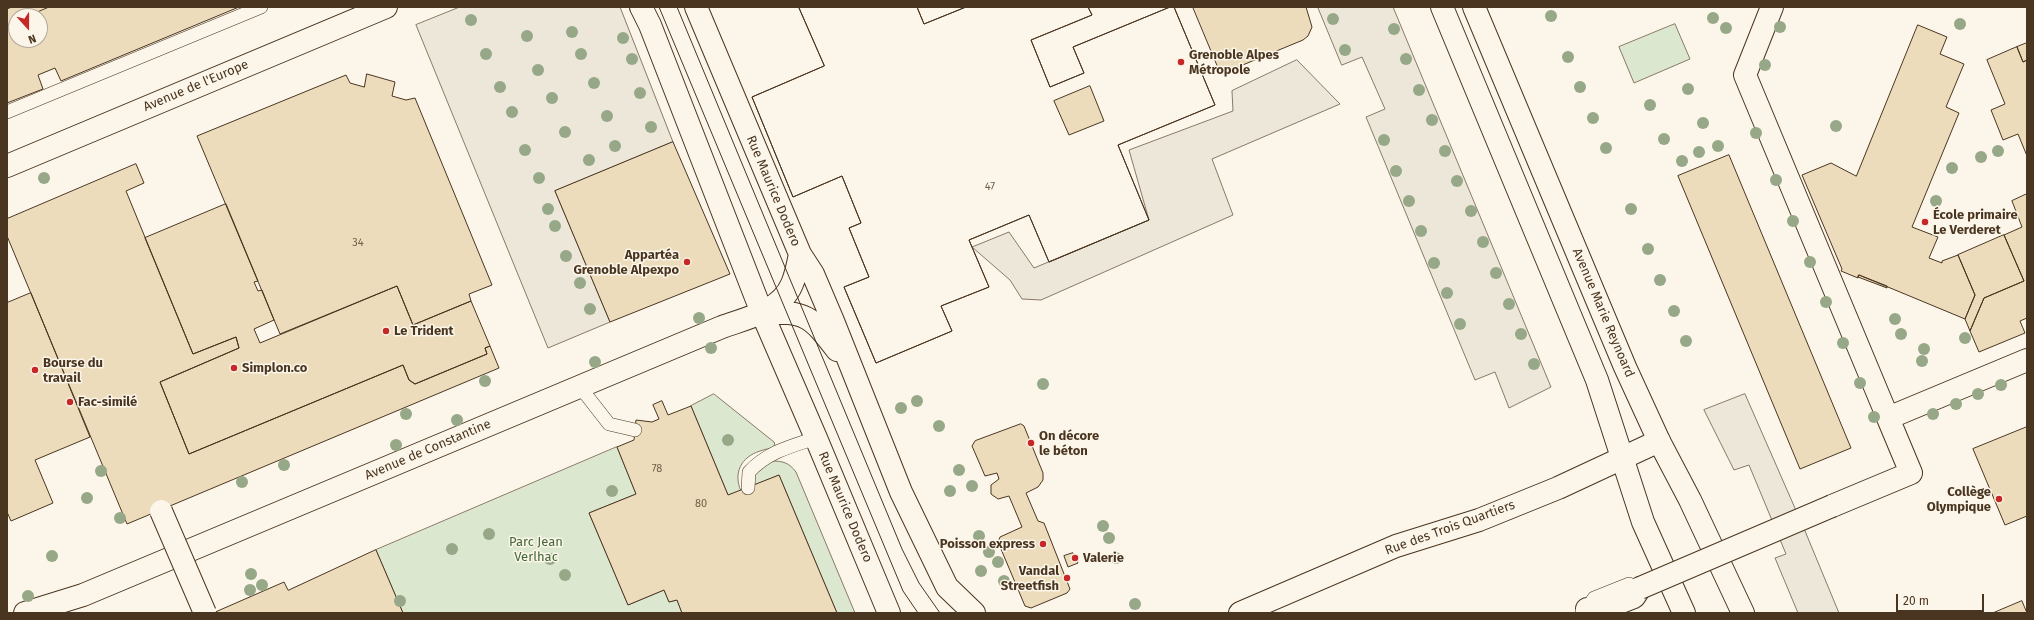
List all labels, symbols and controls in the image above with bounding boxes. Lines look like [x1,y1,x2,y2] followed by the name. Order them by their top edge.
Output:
[8,8,48,48] north arrow
[26,31,38,46] text: N
[1189,47,1279,78] place label: Grenoble Alpes Métropole
[141,57,251,115] street label: Avenue de l'Europe
[1176,57,1186,67] marker: Grenoble Alpes Métropole
[743,133,803,249] street label: Rue Maurice Dodero
[985,180,995,194] house number: 47
[1933,207,2018,238] place label: École primaire Le Verderet
[1920,217,1930,227] marker: École primaire Le Verderet
[352,236,364,250] house number: 34
[1569,246,1637,380] street label: Avenue Marie Reynoard
[573,247,679,278] place label: Appartéa Grenoble Alpexpo
[682,257,692,267] marker: Appartéa Grenoble Alpexpo
[394,323,454,339] place label: Le Trident
[381,326,391,336] marker: Le Trident
[43,355,103,386] place label: Bourse du travail
[242,360,307,376] place label: Simplon.co
[229,363,239,373] marker: Simplon.co
[30,365,40,375] marker: Bourse du travail
[78,394,137,410] place label: Fac-similé
[65,397,75,407] marker: Fac-similé
[363,416,493,484] street label: Avenue de Constantine
[1039,428,1099,459] place label: On décore le béton
[1026,438,1036,448] marker: On décore le béton
[815,449,875,565] street label: Rue Maurice Dodero
[652,462,662,476] house number: 78
[1927,484,1991,515] place label: Collège Olympique
[1994,494,2004,504] marker: Collège Olympique
[695,497,707,511] house number: 80
[1383,497,1517,559] street label: Rue des Trois Quartiers
[509,534,563,565] park label: Parc Jean Verlhac
[940,536,1035,552] place label: Poisson express
[1038,539,1048,549] marker: Poisson express
[1083,550,1124,566] place label: Valerie
[1070,553,1080,563] marker: Valerie
[1001,563,1059,594] place label: Vandal Streetfish
[1062,573,1072,583] marker: Vandal Streetfish
[1898,586,1986,612] scale bar
[1903,594,1929,608] text: 20 m

